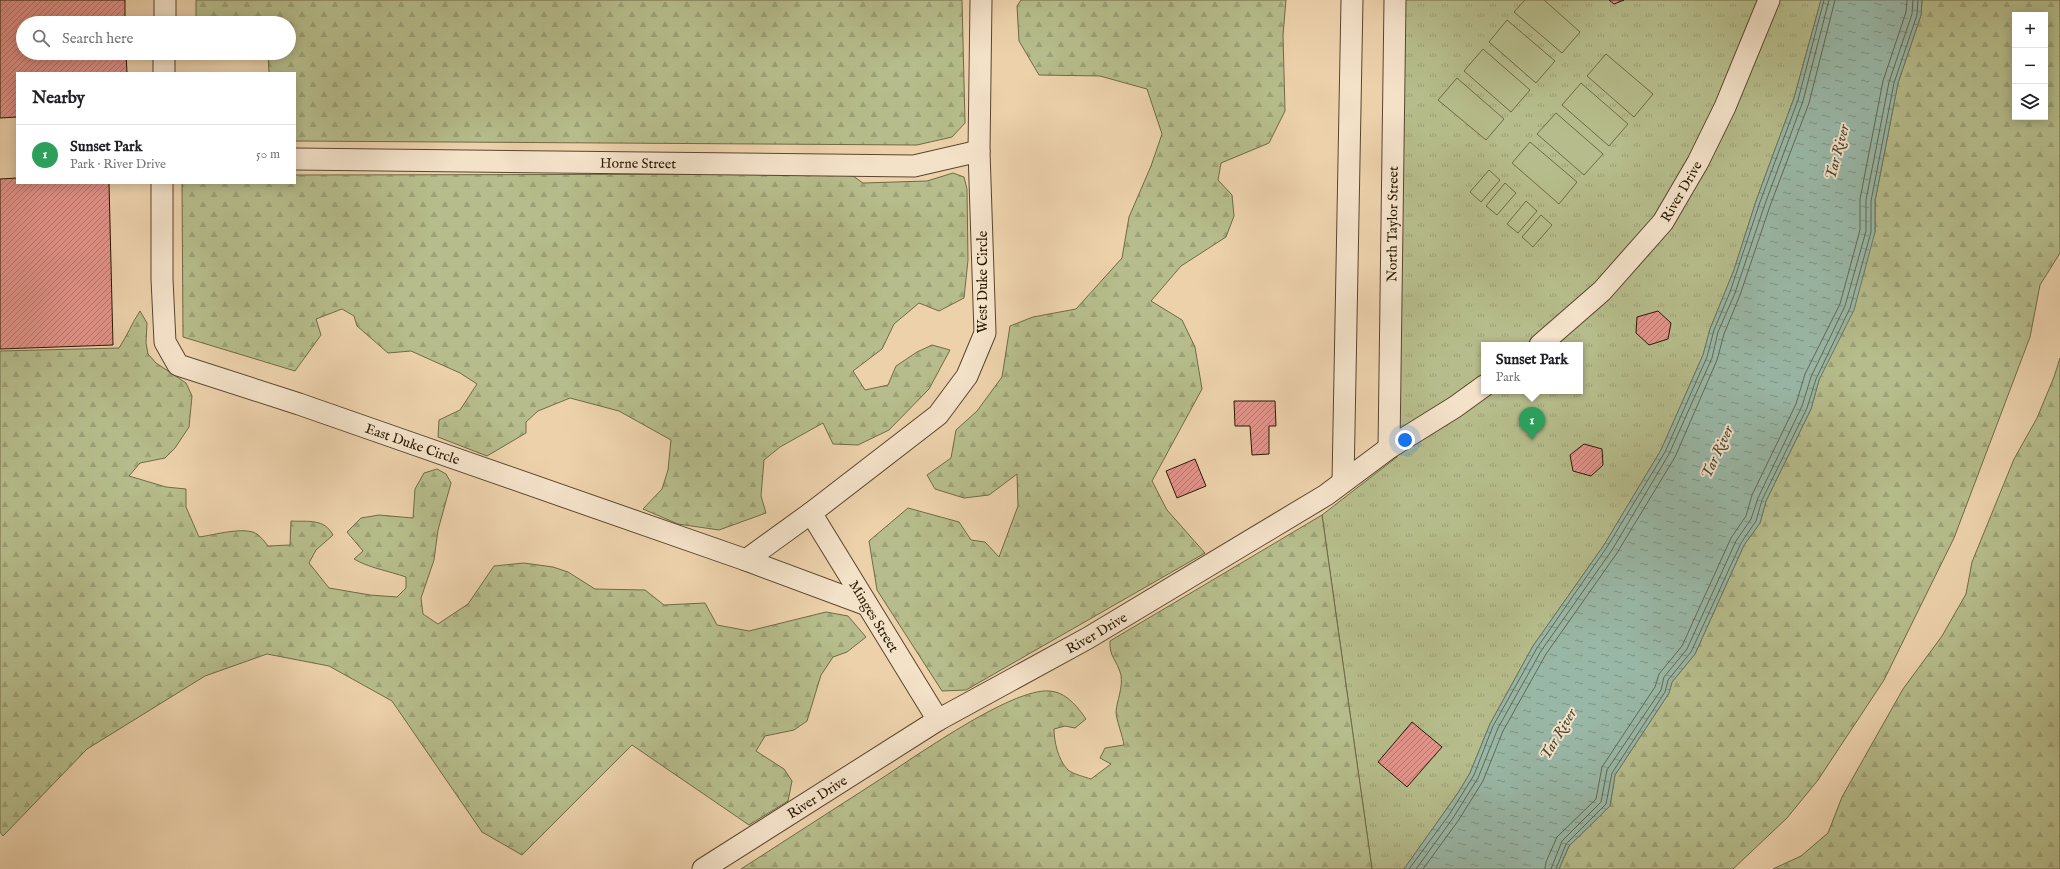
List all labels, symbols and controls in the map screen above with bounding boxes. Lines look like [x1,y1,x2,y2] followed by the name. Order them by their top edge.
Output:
[2012,12,2048,120] map controls
[2012,12,2048,48] button: +
[16,16,296,60] search box
[30,27,52,49] icon: search
[62,29,133,48] text: Search here
[2012,48,2048,84] button: −
[2012,84,2048,120] button: layers
[32,88,85,109] text: Nearby
[1821,122,1854,182] water label: Tar River
[70,137,143,156] text: Sunset Park
[43,146,47,163] text: 1
[256,146,280,163] text: 50 m
[600,154,676,173] street label: Horne Street
[70,156,166,173] text: Park · River Drive
[1657,157,1707,225] street label: River Drive
[1383,166,1403,282] street label: North Taylor Street
[974,230,992,333] street label: West Duke Circle
[1481,342,1583,394] popup
[1496,350,1568,369] text: Sunset Park
[1496,369,1520,386] text: Park
[1519,407,1545,440] pin: 1
[363,420,463,470] street label: East Duke Circle
[1697,422,1738,482] water label: Tar River
[1395,430,1415,450] your location
[845,577,902,656] street label: Minges Street
[1063,608,1131,658] street label: River Drive
[1536,704,1582,763] water label: Tar River
[784,772,851,823] street label: River Drive

